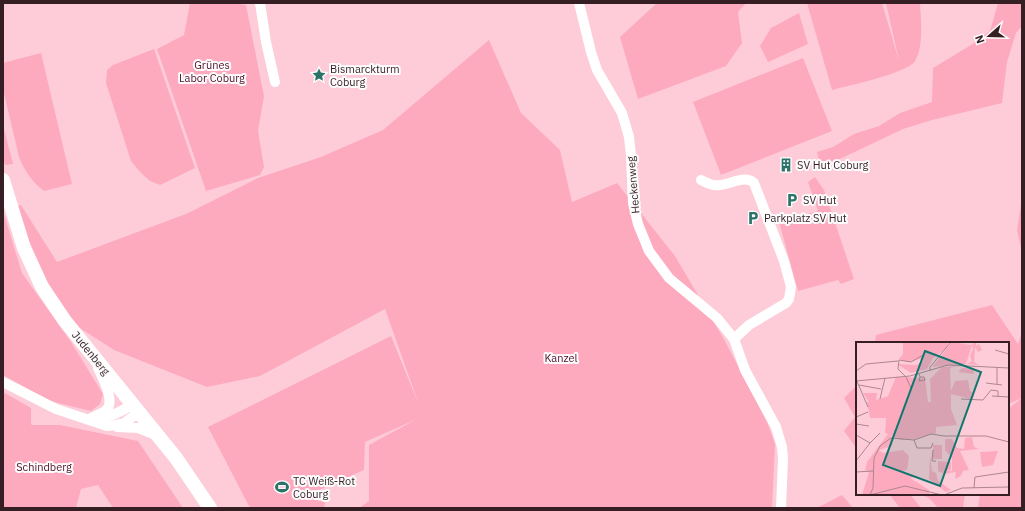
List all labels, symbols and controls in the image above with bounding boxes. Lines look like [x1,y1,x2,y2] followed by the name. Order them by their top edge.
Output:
[969,16,1009,56] north arrow
[972,33,988,46] text: N
[179,58,245,85] park label: Grünes Labor Coburg
[330,62,400,89] place label: Bismarckturm Coburg
[311,67,327,83] place icon: Bismarckturm Coburg
[624,156,642,214] street label: Heckenweg
[778,157,794,173] building icon: SV Hut Coburg
[797,158,869,172] place label: SV Hut Coburg
[784,192,800,208] parking icon: SV Hut
[803,193,837,207] place label: SV Hut
[745,210,761,226] parking icon: Parkplatz SV Hut
[764,211,847,225] place label: Parkplatz SV Hut
[69,328,113,378] street label: Judenberg
[856,342,1009,495] inset map
[545,351,577,365] park label: Kanzel
[16,460,72,474] park label: Schindberg
[293,474,355,501] place label: TC Weiß-Rot Coburg
[274,479,290,495] sports icon: TC Weiß-Rot Coburg

